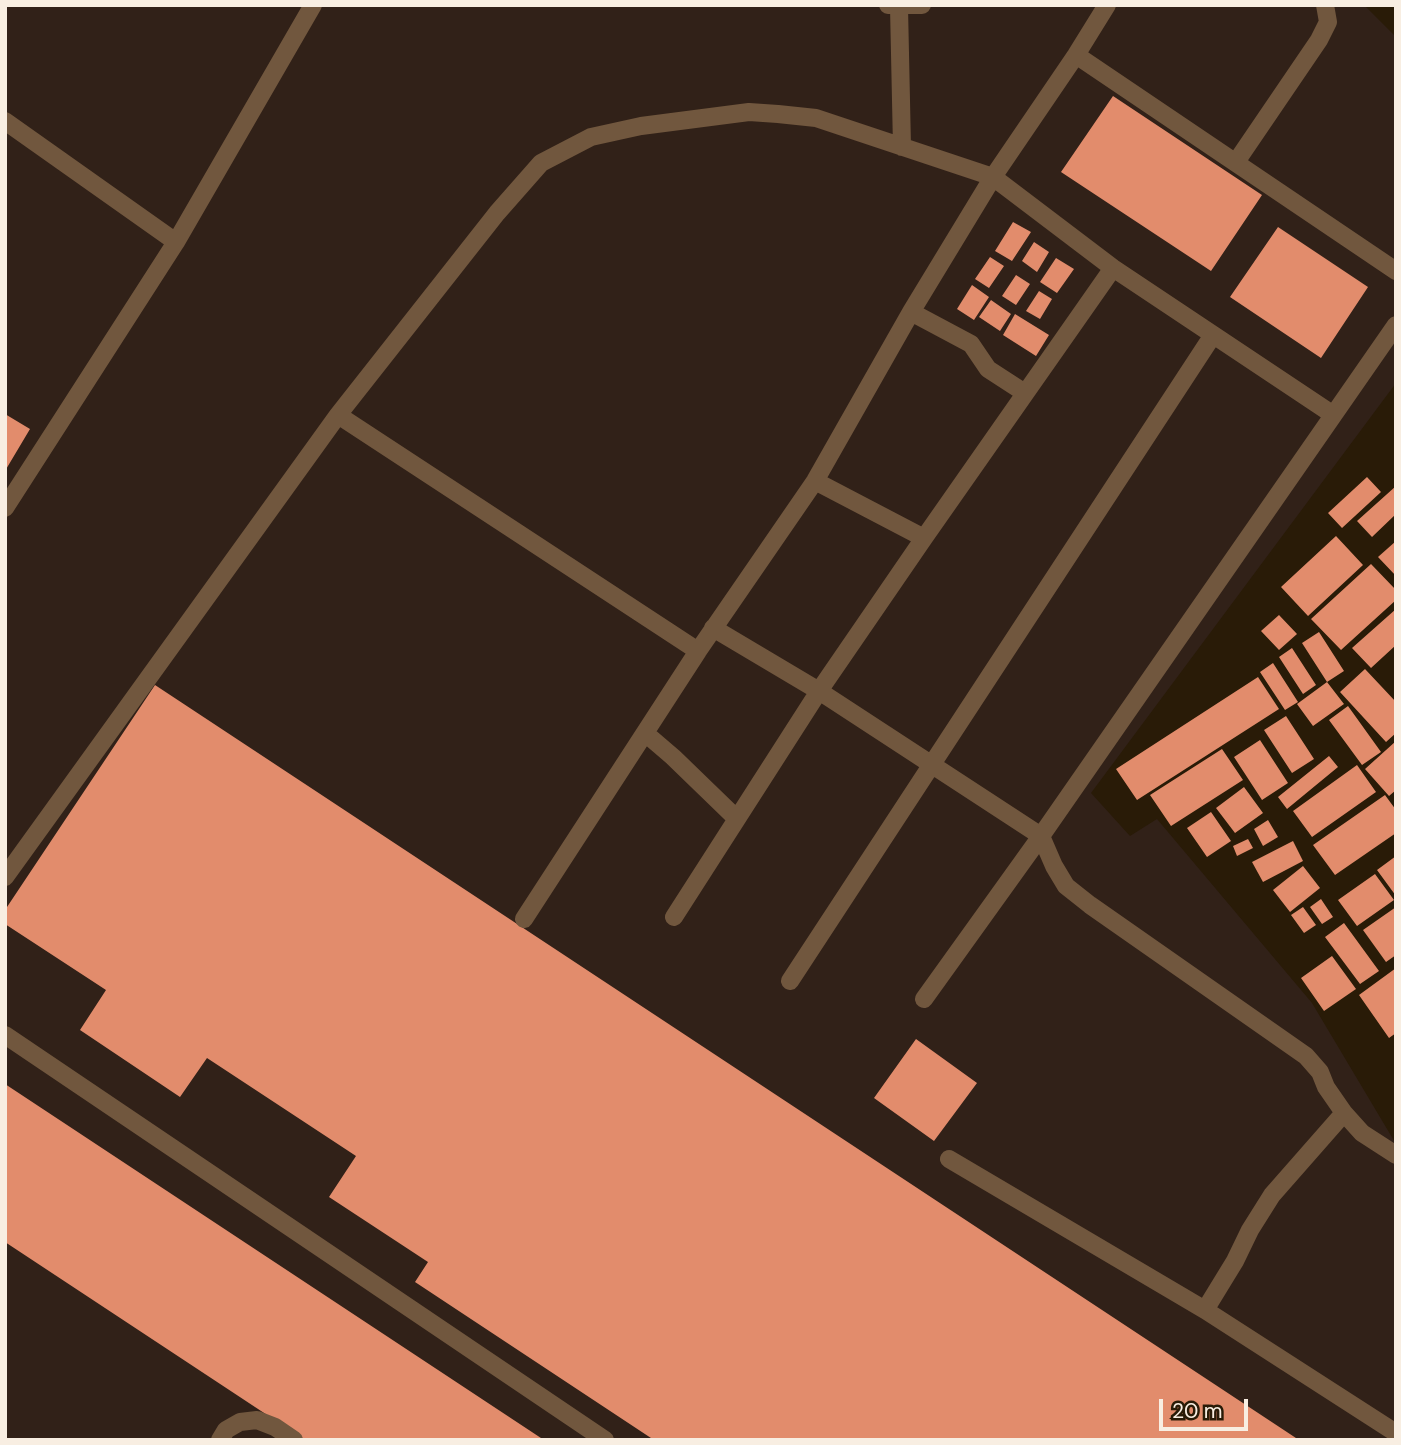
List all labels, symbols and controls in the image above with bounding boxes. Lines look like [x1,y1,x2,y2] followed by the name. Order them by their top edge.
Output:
[1163,1386,1252,1430] scale bar
[1172,1397,1223,1425] text: 20 m

